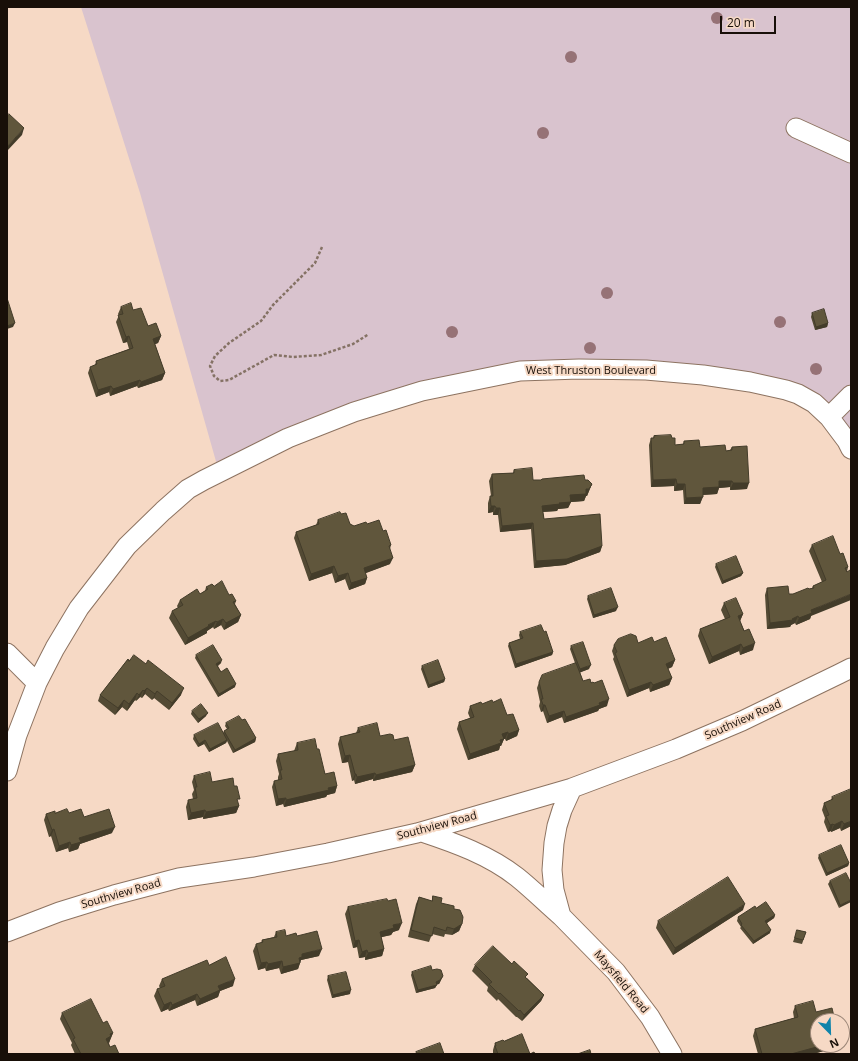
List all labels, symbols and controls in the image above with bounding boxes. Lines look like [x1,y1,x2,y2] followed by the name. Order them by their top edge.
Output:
[722,8,778,34] scale bar
[727,14,755,31] text: 20 m
[526,364,656,378] street label: West Thruston Boulevard
[703,697,783,743] street label: Southview Road
[396,809,478,843] street label: Southview Road
[80,876,162,912] street label: Southview Road
[591,948,651,1016] street label: Maysfield Road
[810,1013,850,1053] north arrow
[827,1035,842,1052] text: N

